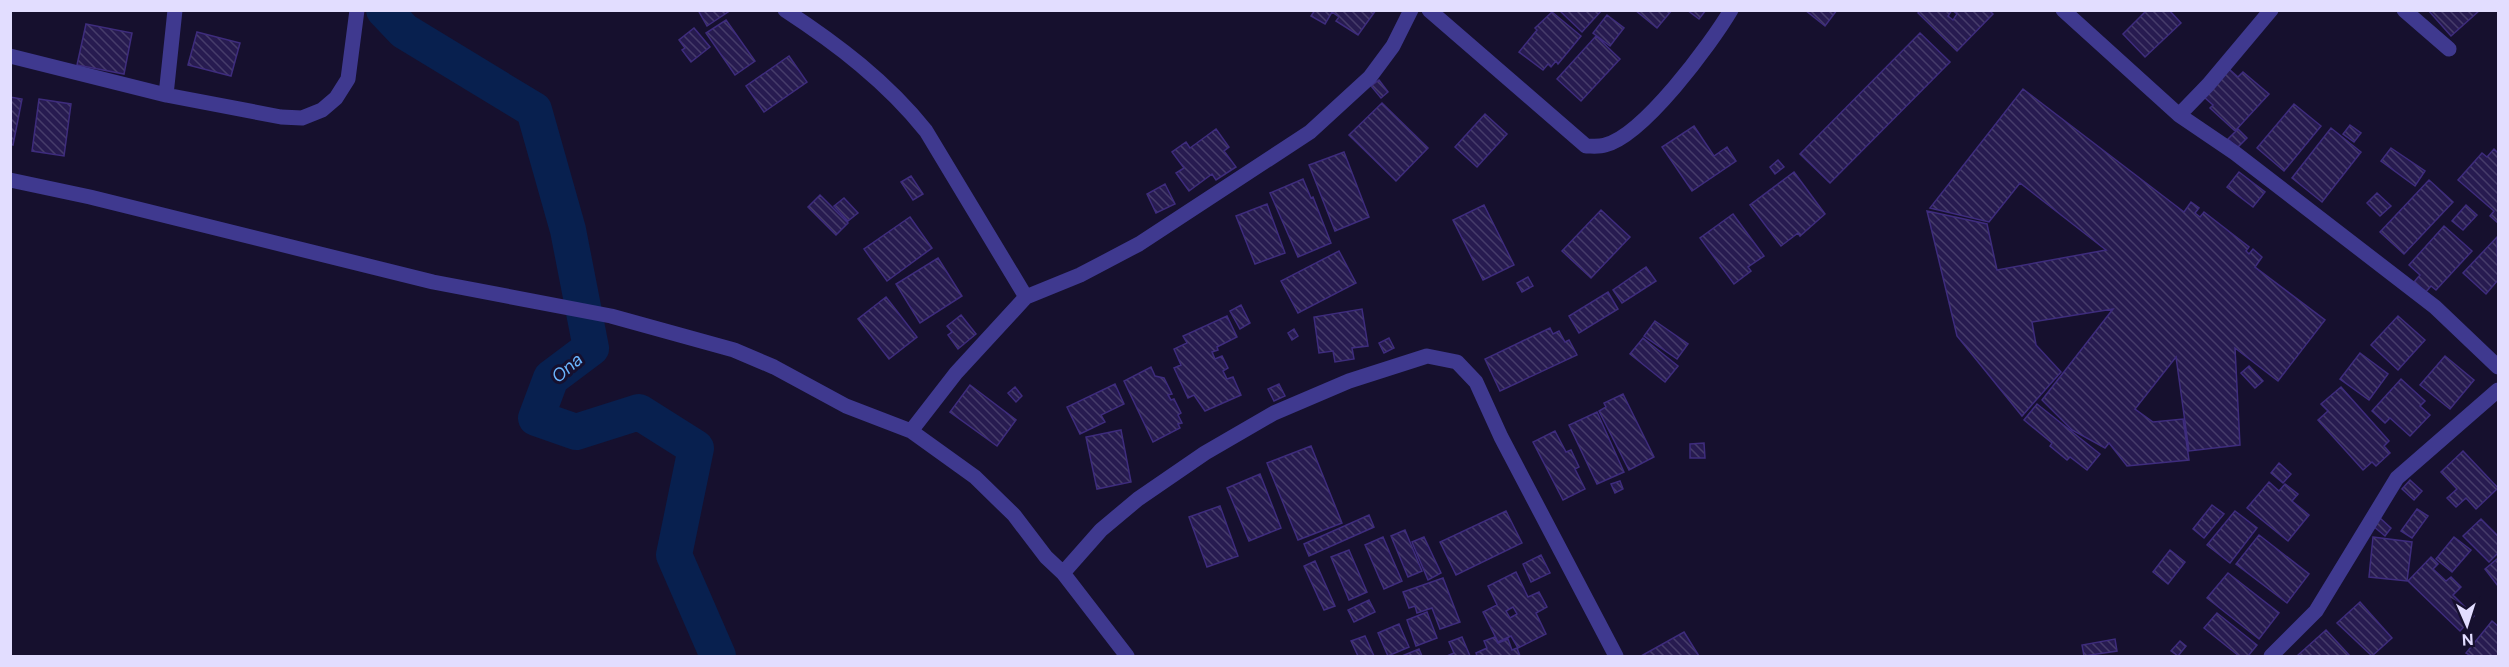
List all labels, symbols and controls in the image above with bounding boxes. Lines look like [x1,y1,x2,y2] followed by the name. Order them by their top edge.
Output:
[546,348,588,388] water label: Ona
[2437,595,2497,655] north arrow
[2461,629,2474,650] text: N

